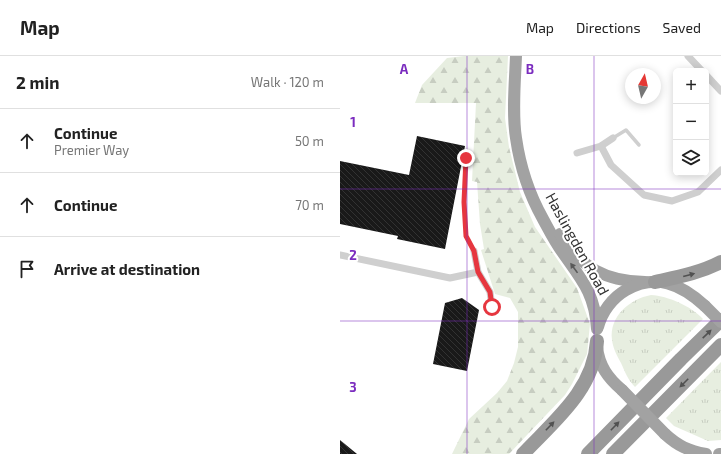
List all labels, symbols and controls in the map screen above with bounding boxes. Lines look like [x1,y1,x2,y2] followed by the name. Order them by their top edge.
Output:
[20,16,60,39] text: Map
[526,19,554,36] text: Map
[576,19,641,36] text: Directions
[663,19,701,36] text: Saved
[400,61,409,77] text: A
[526,61,534,77] text: B
[625,68,661,104] north arrow
[673,68,709,176] map controls
[673,68,709,104] button: +
[16,72,59,92] text: 2 min
[251,74,324,90] text: Walk · 120 m
[673,104,709,140] button: −
[350,114,356,130] text: 1
[54,124,117,142] text: Continue
[16,130,38,152] icon: ahead
[295,133,324,149] text: 50 m
[673,140,709,176] button: layers
[54,142,129,158] text: Premier Way
[457,149,475,167] route end
[542,189,613,298] street label: Haslingden Road
[16,194,38,216] icon: ahead
[54,196,117,214] text: Continue
[295,197,324,213] text: 70 m
[349,247,357,263] text: 2
[16,258,38,280] icon: arrive
[54,260,200,278] text: Arrive at destination
[569,262,578,273] one-way arrow
[683,272,695,278] one-way arrow
[483,298,501,316] route start
[702,329,712,339] one-way arrow
[679,378,689,388] one-way arrow
[349,379,357,395] text: 3
[545,421,555,431] one-way arrow
[610,421,620,431] one-way arrow

